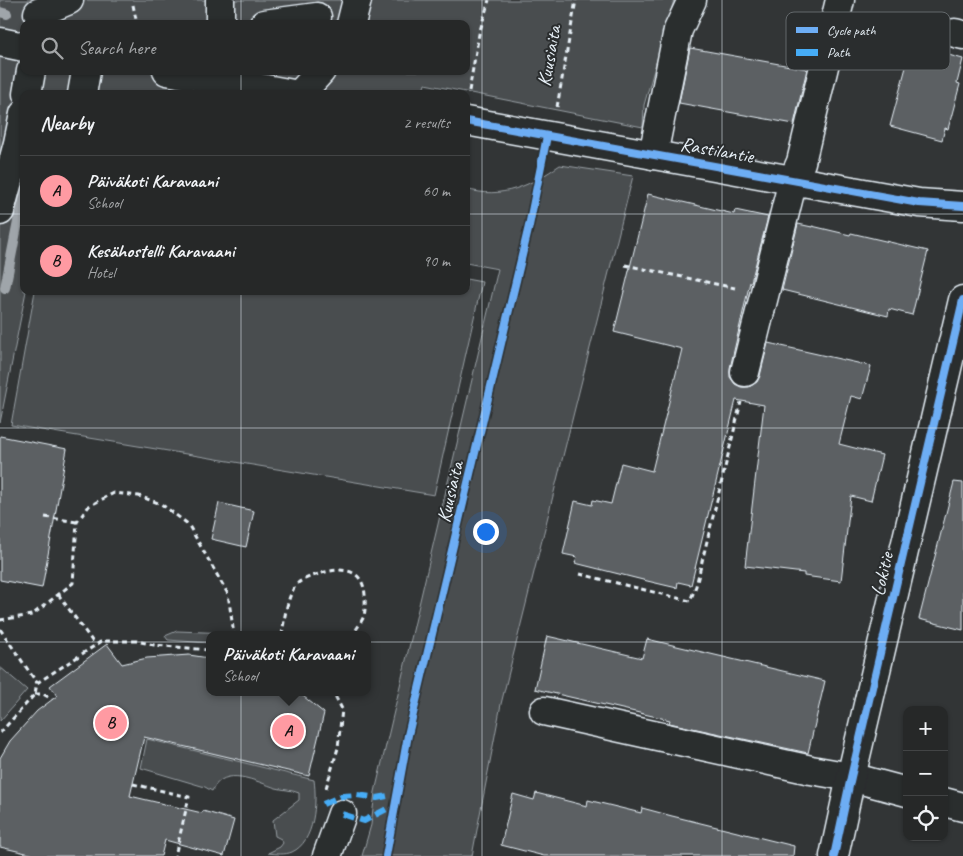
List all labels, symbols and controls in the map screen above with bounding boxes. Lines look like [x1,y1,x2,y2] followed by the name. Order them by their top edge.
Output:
[786,12,950,70] legend
[20,20,470,75] search box
[531,22,567,88] street label: Kuusiaita
[827,22,876,39] text: Cycle path
[38,34,66,62] icon: search
[78,36,155,60] text: Search here
[827,44,851,61] text: Path
[40,110,93,136] text: Nearby
[403,113,450,133] text: 2 results
[678,131,757,169] street label: Rastilantie
[87,169,218,193] text: Päiväkoti Karavaani
[52,181,60,201] text: A
[423,181,450,201] text: 60 m
[87,193,121,213] text: School
[87,239,235,263] text: Kesähostelli Karavaani
[52,251,60,271] text: B
[423,251,450,271] text: 90 m
[87,263,115,283] text: Hotel
[431,458,469,525] street label: Kuusiaita
[473,519,499,545] your location
[865,549,899,598] street label: Lokitie
[206,631,371,696] popup
[223,642,354,666] text: Päiväkoti Karavaani
[223,666,258,686] text: School
[95,704,127,742] pin: B
[903,706,948,841] map controls
[903,706,948,751] button: +
[272,712,304,750] pin: A
[903,751,948,796] button: −
[903,796,948,841] button: locate

